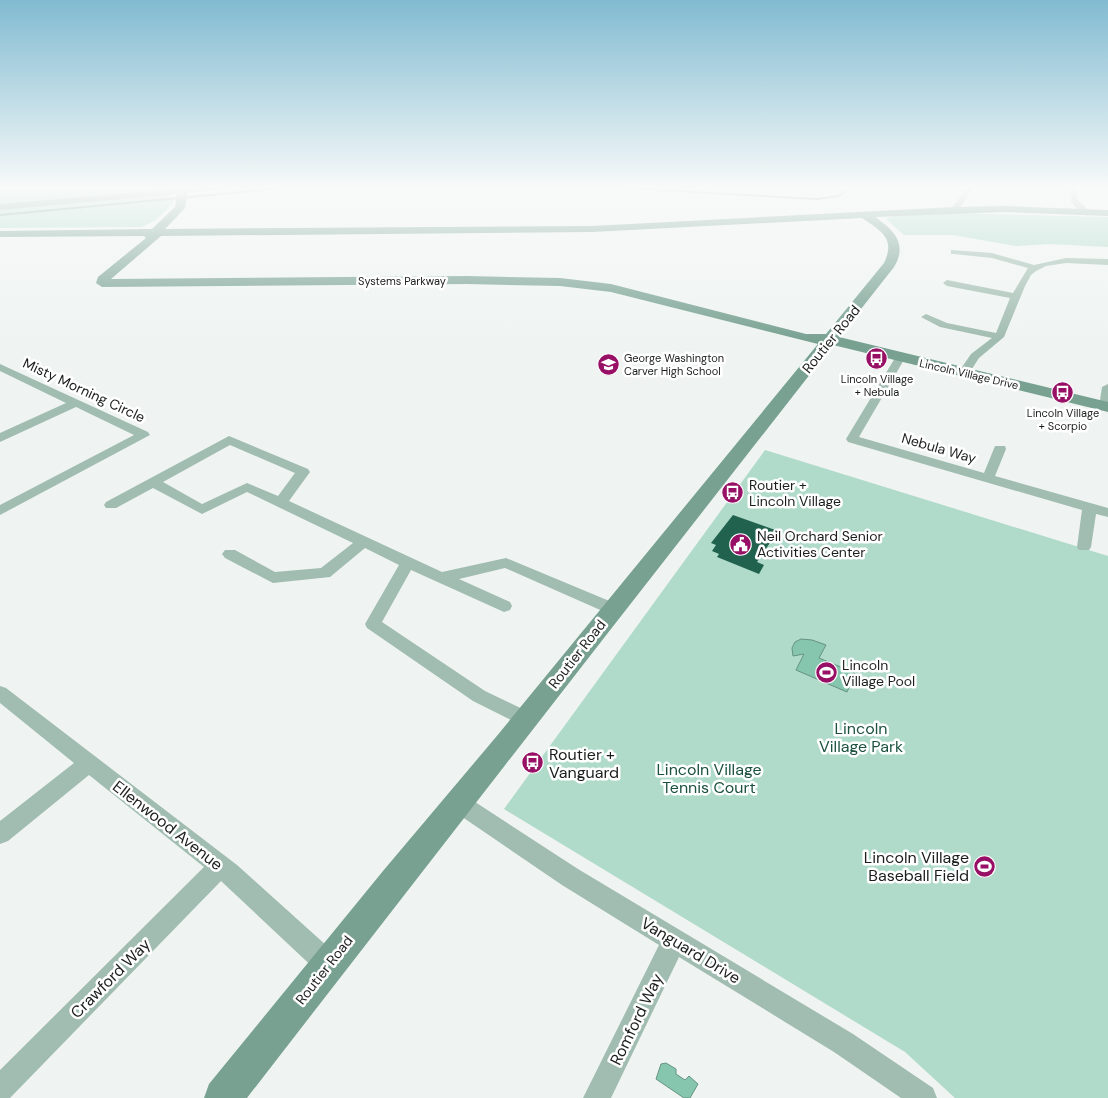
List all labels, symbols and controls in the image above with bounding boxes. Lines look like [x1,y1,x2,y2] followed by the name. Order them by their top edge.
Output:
[358,274,446,288] street label: Systems Parkway
[798,301,864,377] street label: Routier Road
[865,346,889,370] bus stop icon: Lincoln Village + Nebula
[624,351,724,378] place label: George Washington Carver High School
[596,352,620,376] school or university icon: George Washington Carver High School
[20,354,148,426] street label: Misty Morning Circle
[918,356,1020,392] street label: Lincoln Village Drive
[841,372,913,399] place label: Lincoln Village + Nebula
[1051,380,1075,404] bus stop icon: Lincoln Village + Scorpio
[1027,406,1099,433] place label: Lincoln Village + Scorpio
[900,429,979,467] street label: Nebula Way
[749,476,841,510] place label: Routier + Lincoln Village
[721,481,745,505] bus stop icon: Routier + Lincoln Village
[757,527,883,561] place label: Neil Orchard Senior Activities Center
[729,532,753,556] public building icon: Neil Orchard Senior Activities Center
[545,616,609,692] street label: Routier Road
[842,656,915,690] place label: Lincoln Village Pool
[814,661,838,685] sports icon: Lincoln Village Pool
[819,718,903,757] park label: Lincoln Village Park
[549,744,619,783] place label: Routier + Vanguard
[521,751,545,775] bus stop icon: Routier + Vanguard
[656,759,762,798] park label: Lincoln Village Tennis Court
[108,776,227,875] street label: Ellenwood Avenue
[864,847,969,886] place label: Lincoln Village Baseball Field
[973,854,997,878] sports icon: Lincoln Village Baseball Field
[637,913,744,988] street label: Vanguard Drive
[292,932,356,1008] street label: Routier Road
[66,934,155,1023] street label: Crawford Way
[605,970,668,1068] street label: Romford Way

